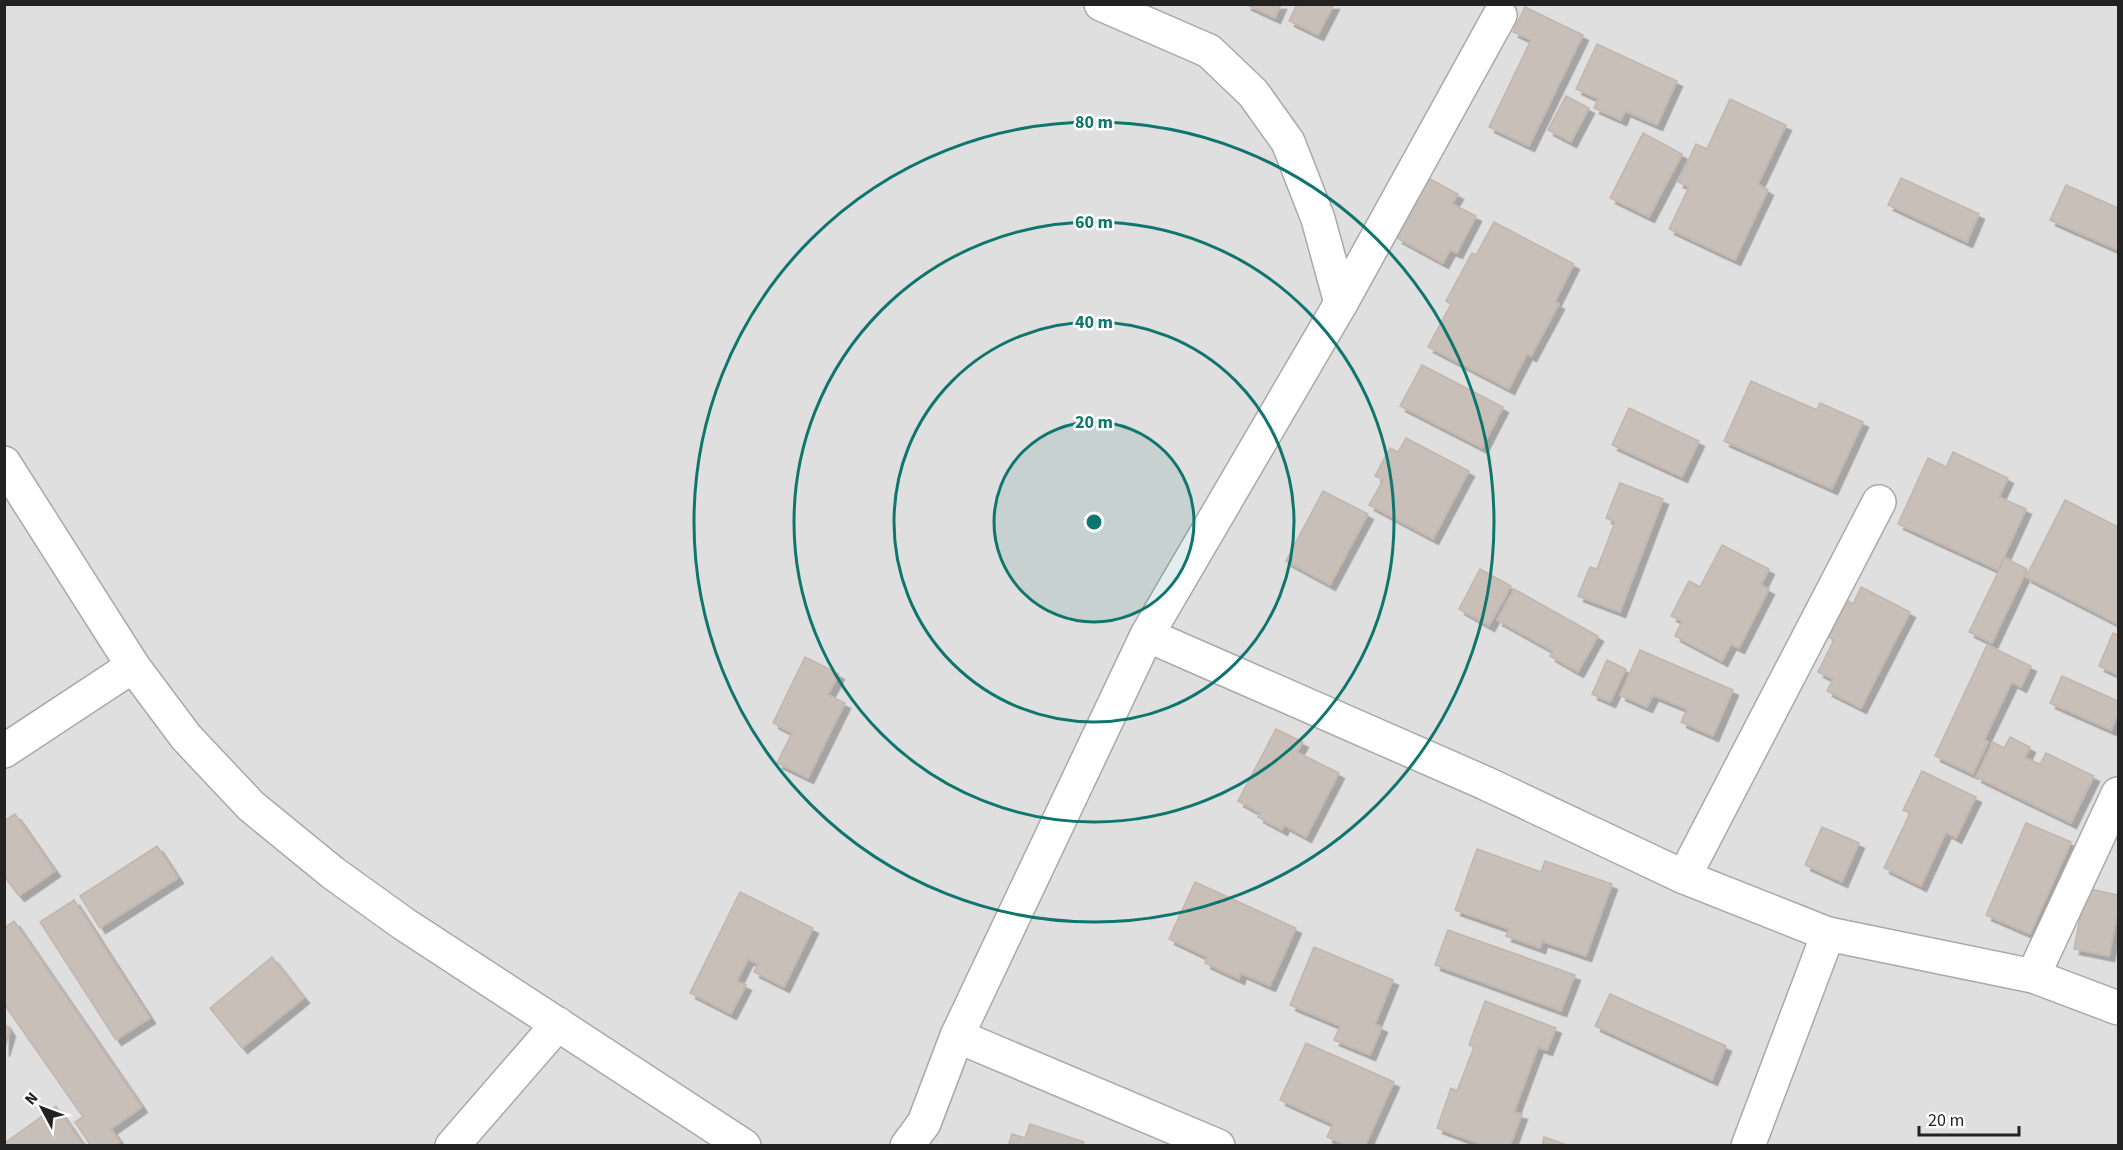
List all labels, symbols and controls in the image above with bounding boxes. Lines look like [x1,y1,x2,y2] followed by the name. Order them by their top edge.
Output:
[1075,110,1113,135] text: 80 m
[1075,210,1113,235] text: 60 m
[1075,310,1113,335] text: 40 m
[1075,410,1113,435] text: 20 m
[1084,512,1104,532] centre of rings
[12,1078,72,1138] north arrow
[20,1088,43,1110] text: N
[1919,1099,2020,1137] scale bar
[1928,1108,1964,1133] text: 20 m

